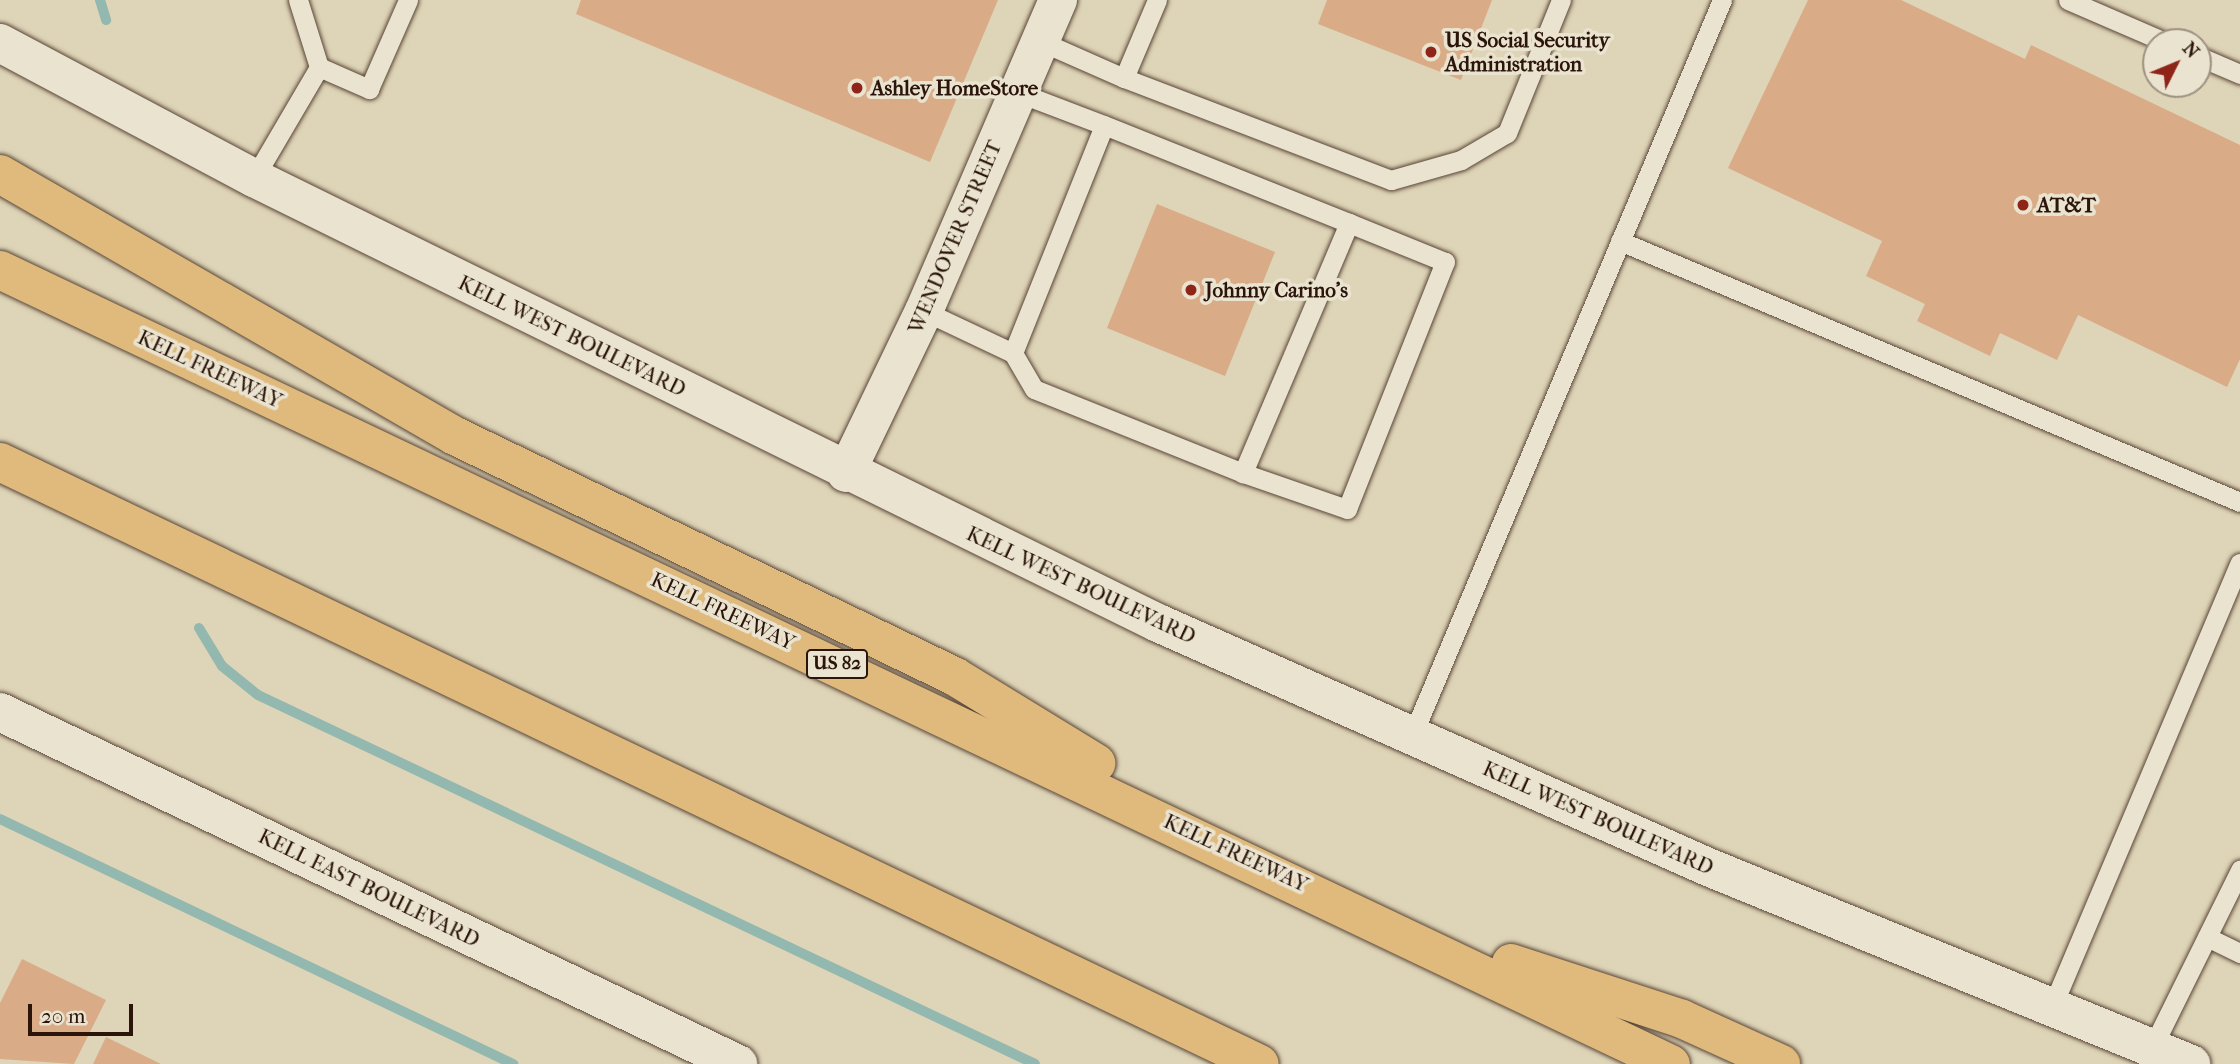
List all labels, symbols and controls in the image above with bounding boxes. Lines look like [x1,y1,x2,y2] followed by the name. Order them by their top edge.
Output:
[1445,27,1610,77] place label: US Social Security Administration
[2142,28,2212,98] north arrow
[2178,37,2204,63] text: N
[1423,44,1439,60] marker: US Social Security Administration
[871,75,1038,101] place label: Ashley HomeStore
[849,80,865,96] marker: Ashley HomeStore
[903,136,1007,338] street label: WENDOVER STREET
[2037,192,2096,218] place label: AT&T
[2015,197,2031,213] marker: AT&T
[454,270,690,402] street label: KELL WEST BOULEVARD
[1205,277,1348,303] place label: Johnny Carino's
[1183,282,1199,298] marker: Johnny Carino's
[134,325,286,413] street label: KELL FREEWAY
[962,521,1200,649] street label: KELL WEST BOULEVARD
[647,567,799,655] street label: KELL FREEWAY
[806,649,868,680] road number: US 82
[1479,756,1717,880] street label: KELL WEST BOULEVARD
[1160,809,1312,897] street label: KELL FREEWAY
[254,823,484,953] street label: KELL EAST BOULEVARD
[32,990,136,1034] scale bar
[41,1004,85,1028] text: 20 m

